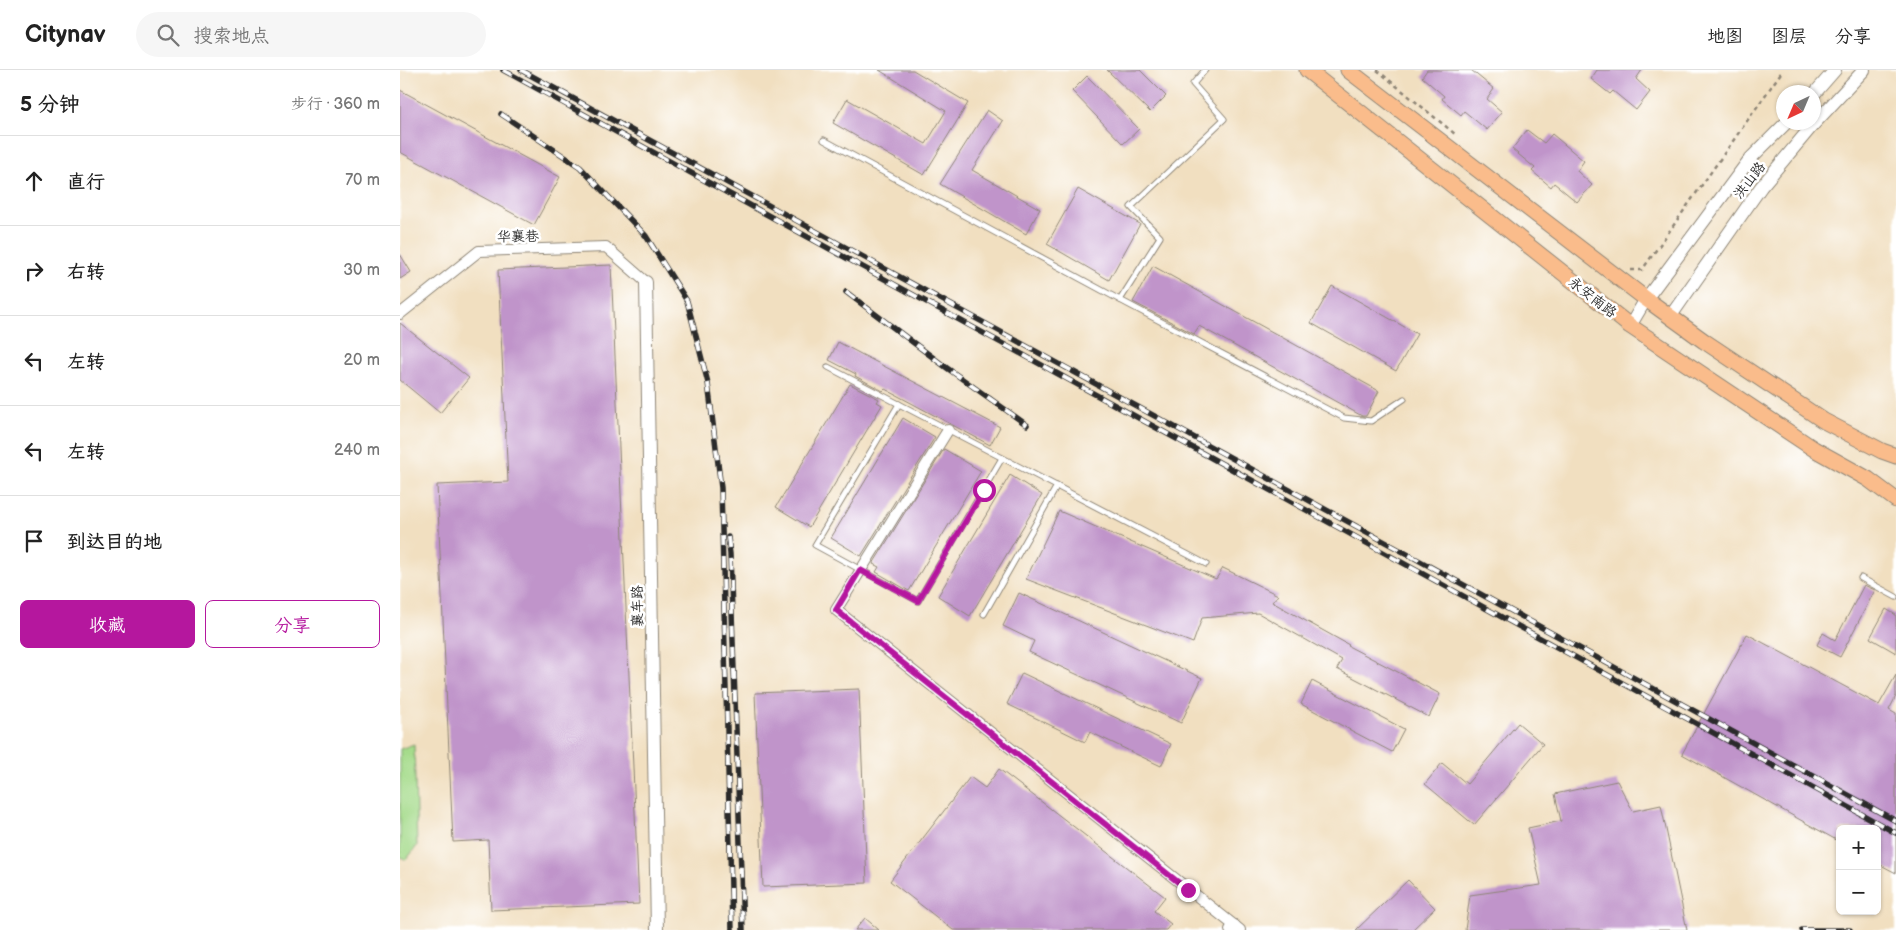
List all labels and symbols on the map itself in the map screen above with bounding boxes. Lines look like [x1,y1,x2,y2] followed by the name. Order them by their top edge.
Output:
[1776,85,1821,130] north arrow
[1730,159,1769,202] street label: 洪山路
[497,228,540,245] street label: 华襄巷
[1565,273,1620,321] street label: 永安南路
[973,479,996,502] route start
[629,585,646,627] street label: 襄车路
[1177,879,1200,902] route end

